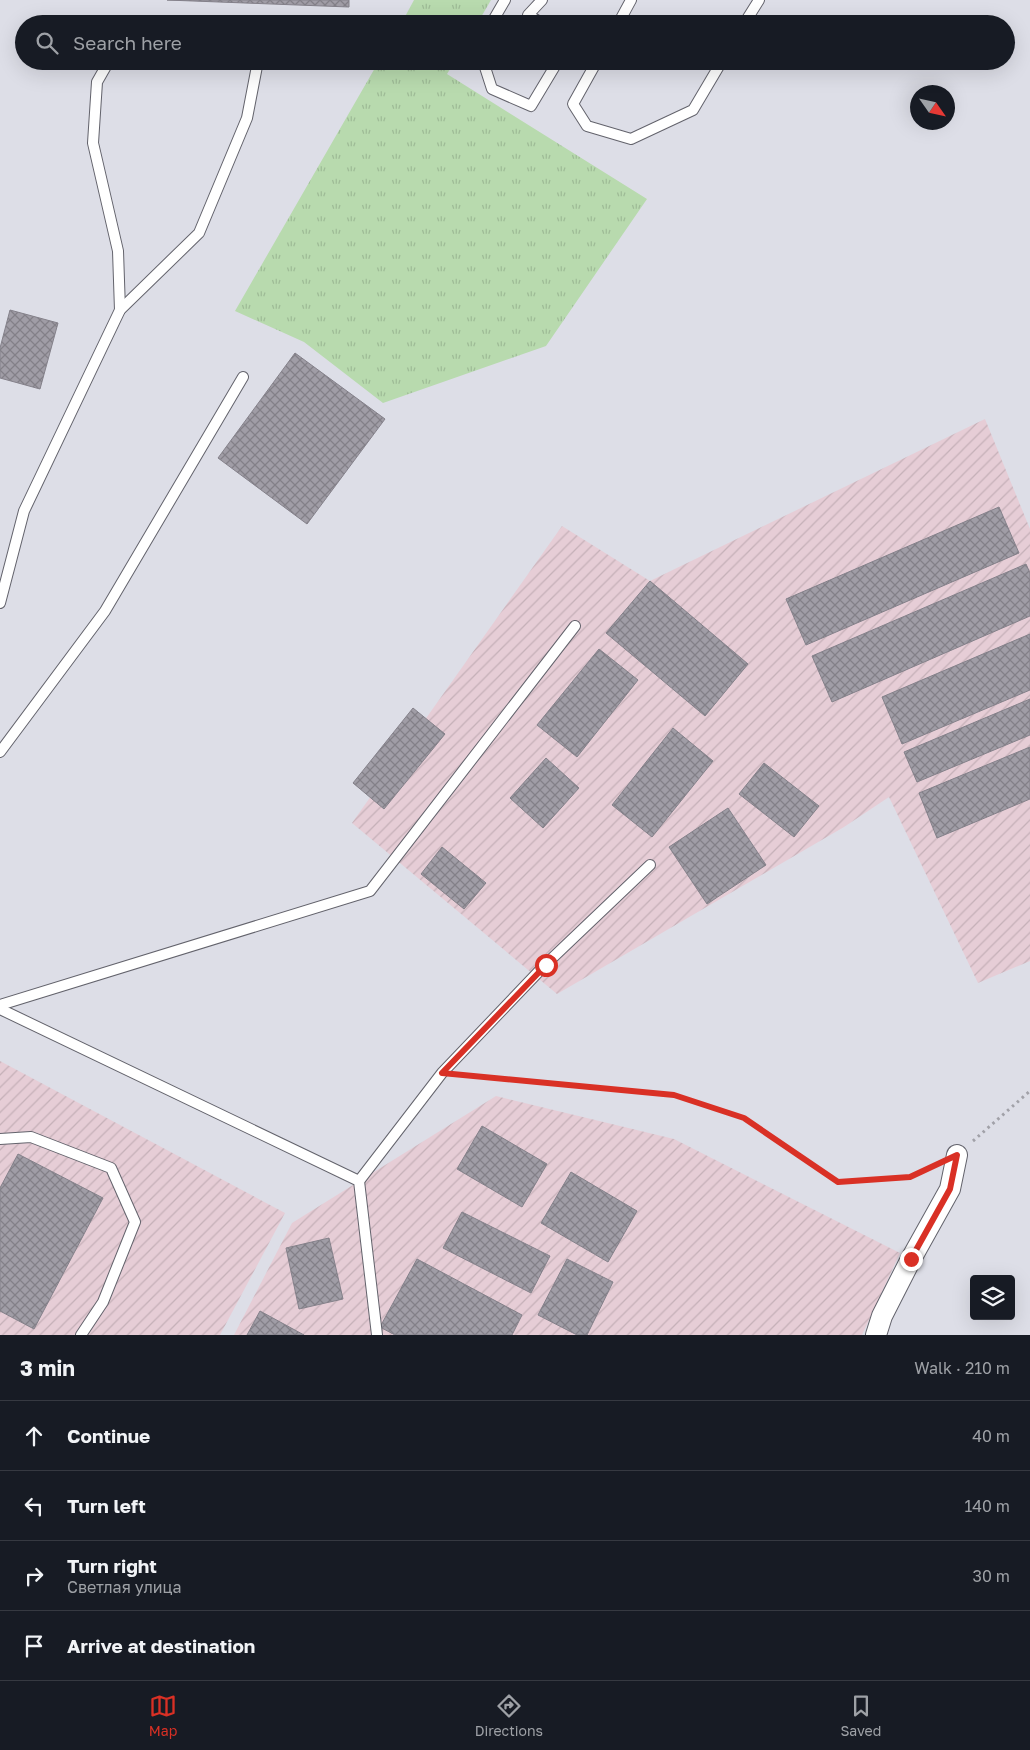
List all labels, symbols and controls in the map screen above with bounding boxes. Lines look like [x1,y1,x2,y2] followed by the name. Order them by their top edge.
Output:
[15,15,1015,70] search box
[33,29,61,57] icon: search
[73,31,182,54] text: Search here
[910,85,955,130] north arrow
[535,954,558,977] route start
[900,1248,923,1271] route end
[970,1275,1015,1320] map controls
[970,1275,1015,1320] button: layers
[20,1355,75,1381] text: 3 min
[914,1358,1010,1378] text: Walk · 210 m
[20,1422,48,1450] icon: ahead
[67,1424,150,1447] text: Continue
[972,1426,1010,1446] text: 40 m
[20,1492,48,1520] icon: left
[67,1494,146,1517] text: Turn left
[964,1496,1010,1516] text: 140 m
[67,1554,157,1577] text: Turn right
[20,1562,48,1590] icon: right
[973,1566,1010,1586] text: 30 m
[67,1577,182,1597] text: Светлая улица
[20,1632,48,1660] icon: arrive
[67,1634,255,1657] text: Arrive at destination
[149,1692,177,1739] tab: Map
[475,1692,543,1739] tab: Directions
[840,1692,881,1739] tab: Saved

